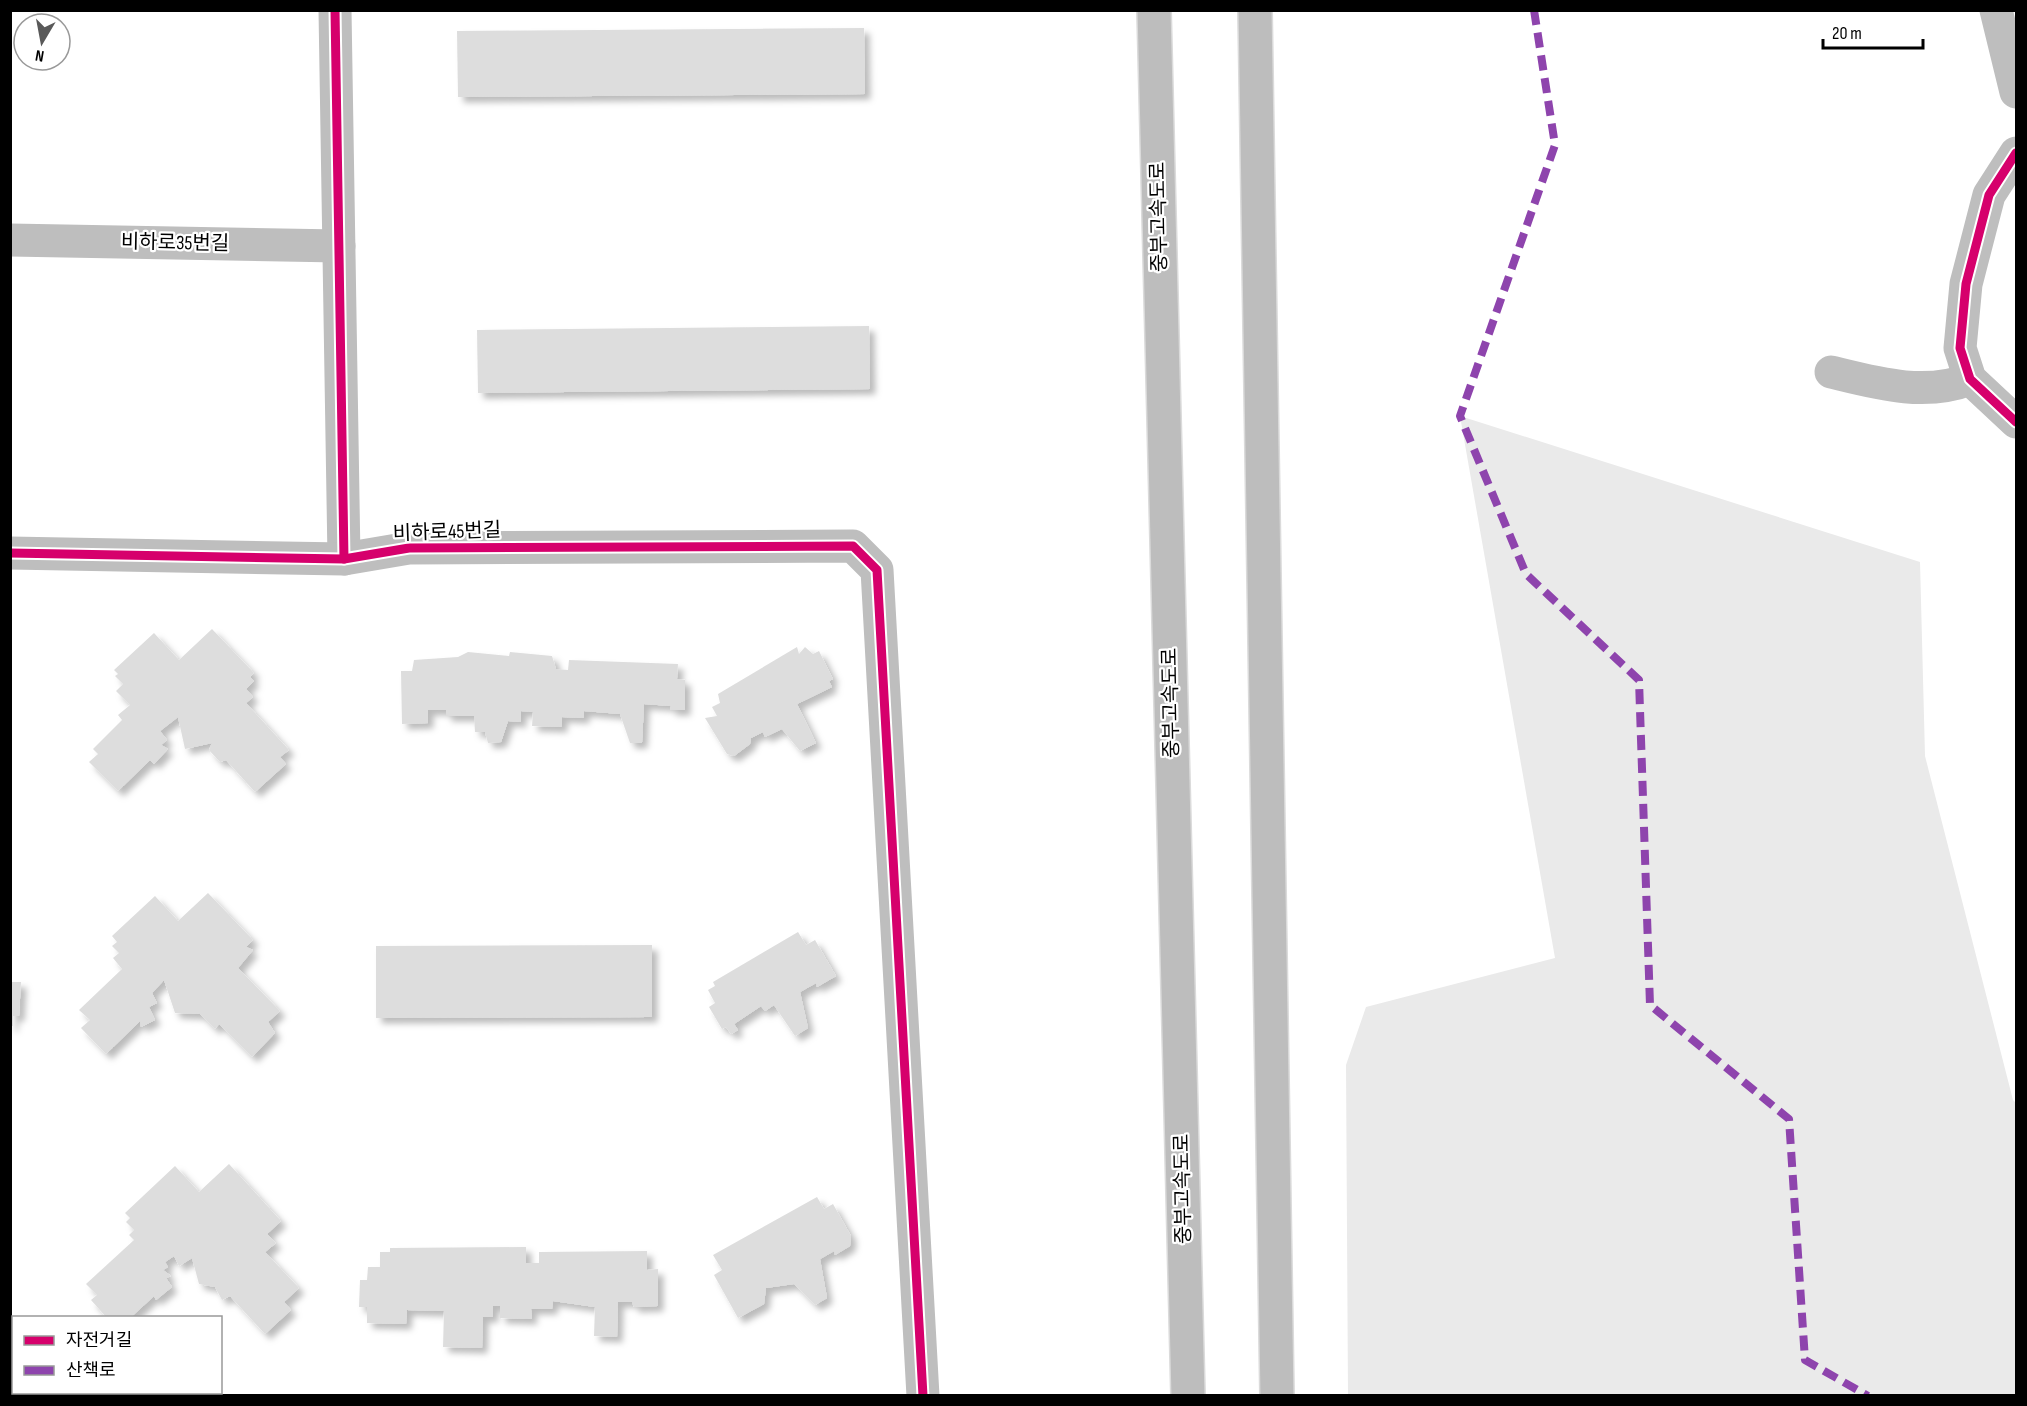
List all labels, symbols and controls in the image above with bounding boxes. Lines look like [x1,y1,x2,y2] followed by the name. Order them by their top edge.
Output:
[12,12,72,72] north arrow
[1823,12,1924,50] scale bar
[1832,23,1862,44] text: 20 m
[34,45,46,65] text: N
[1146,162,1172,272] street label: 중부고속도로
[121,230,229,256] street label: 비하로35번길
[392,518,502,546] street label: 비하로45번길
[1158,648,1184,758] street label: 중부고속도로
[1170,1134,1196,1244] street label: 중부고속도로
[12,1316,222,1394] legend
[66,1330,132,1351] text: 자전거길
[66,1360,116,1381] text: 산책로

